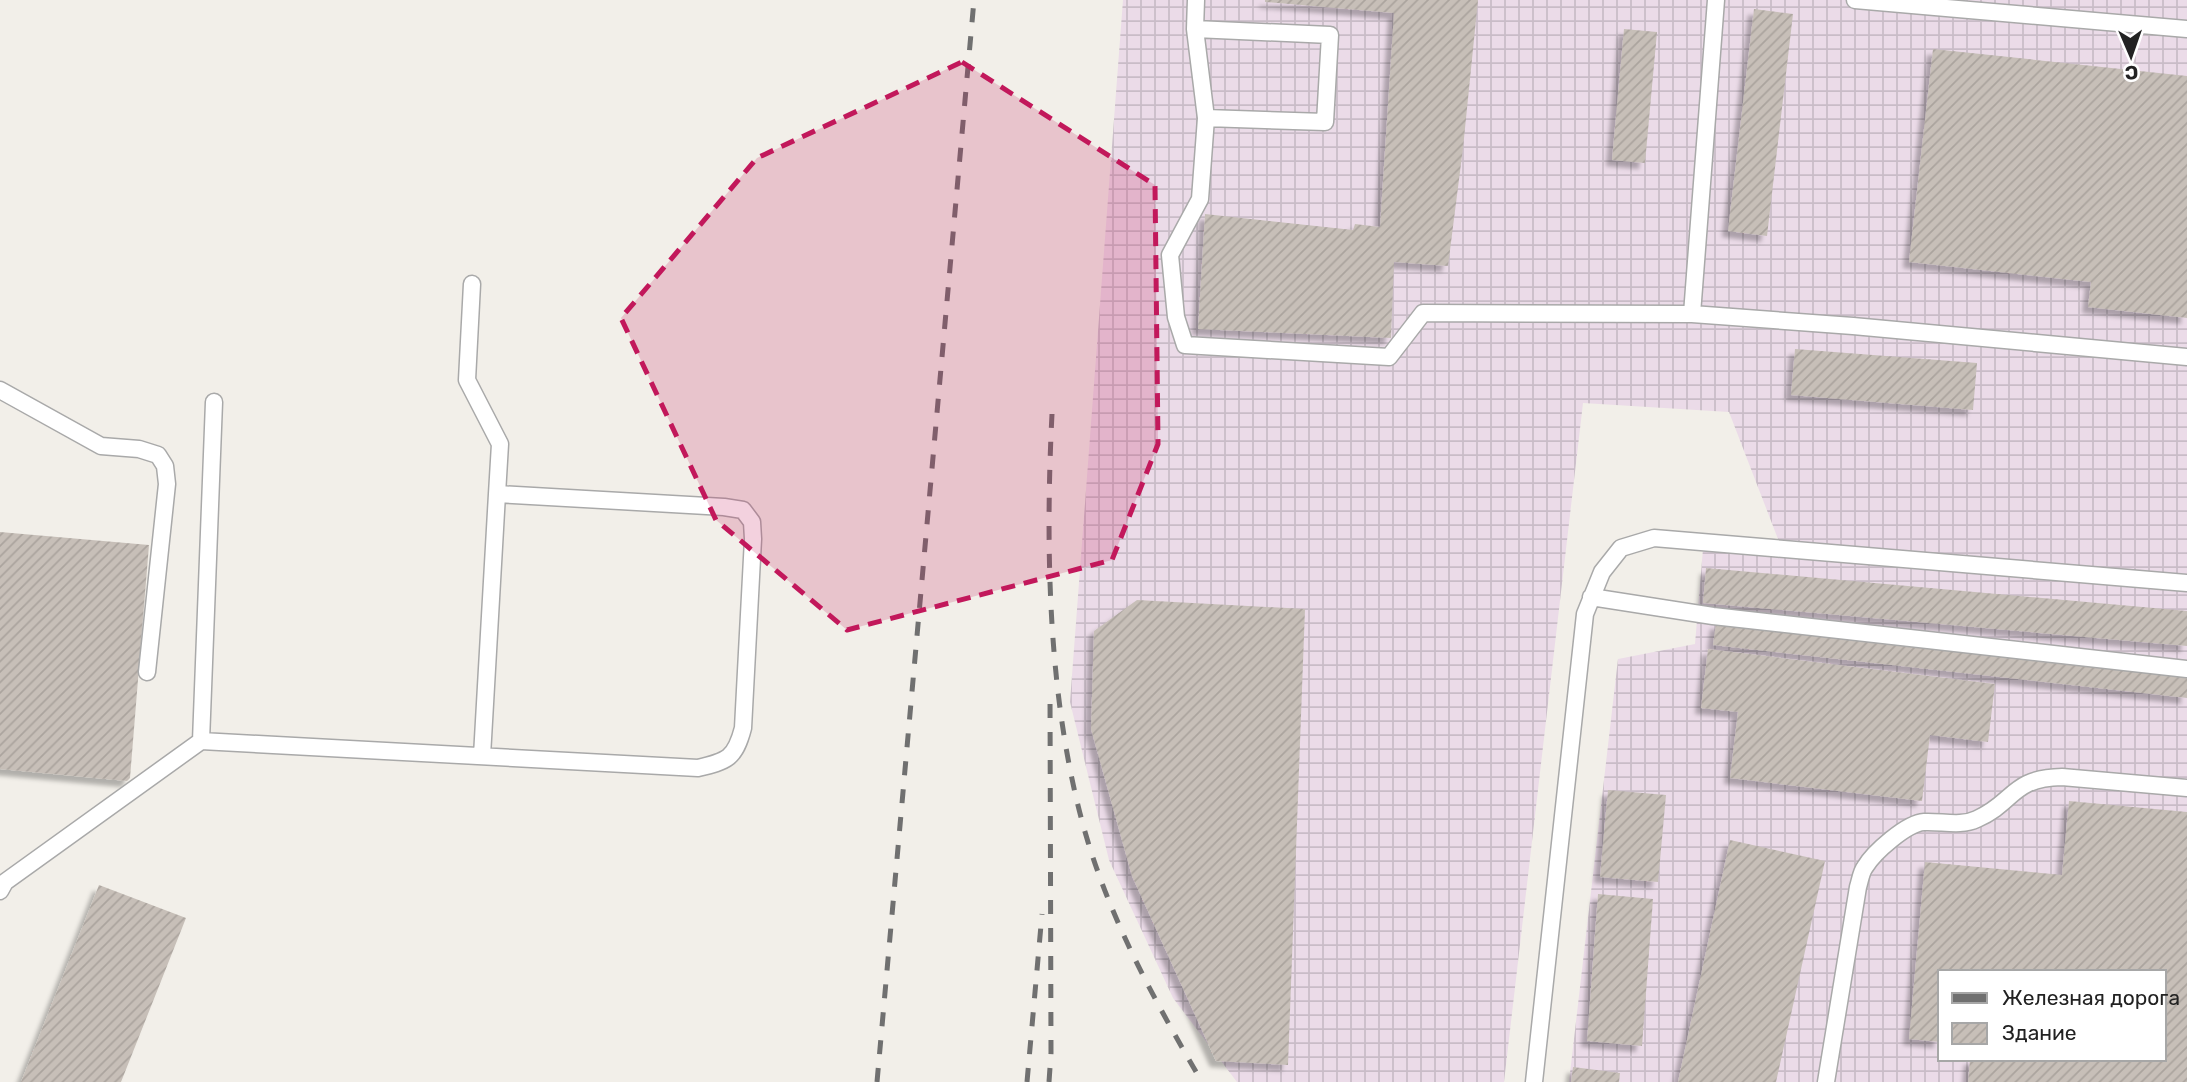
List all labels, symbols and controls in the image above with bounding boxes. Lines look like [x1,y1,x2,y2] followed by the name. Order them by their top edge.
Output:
[2096,21,2166,91] north arrow
[2125,61,2139,84] text: С
[1938,970,2166,1061] legend
[2002,985,2180,1010] text: Железная дорога
[2002,1020,2077,1045] text: Здание

